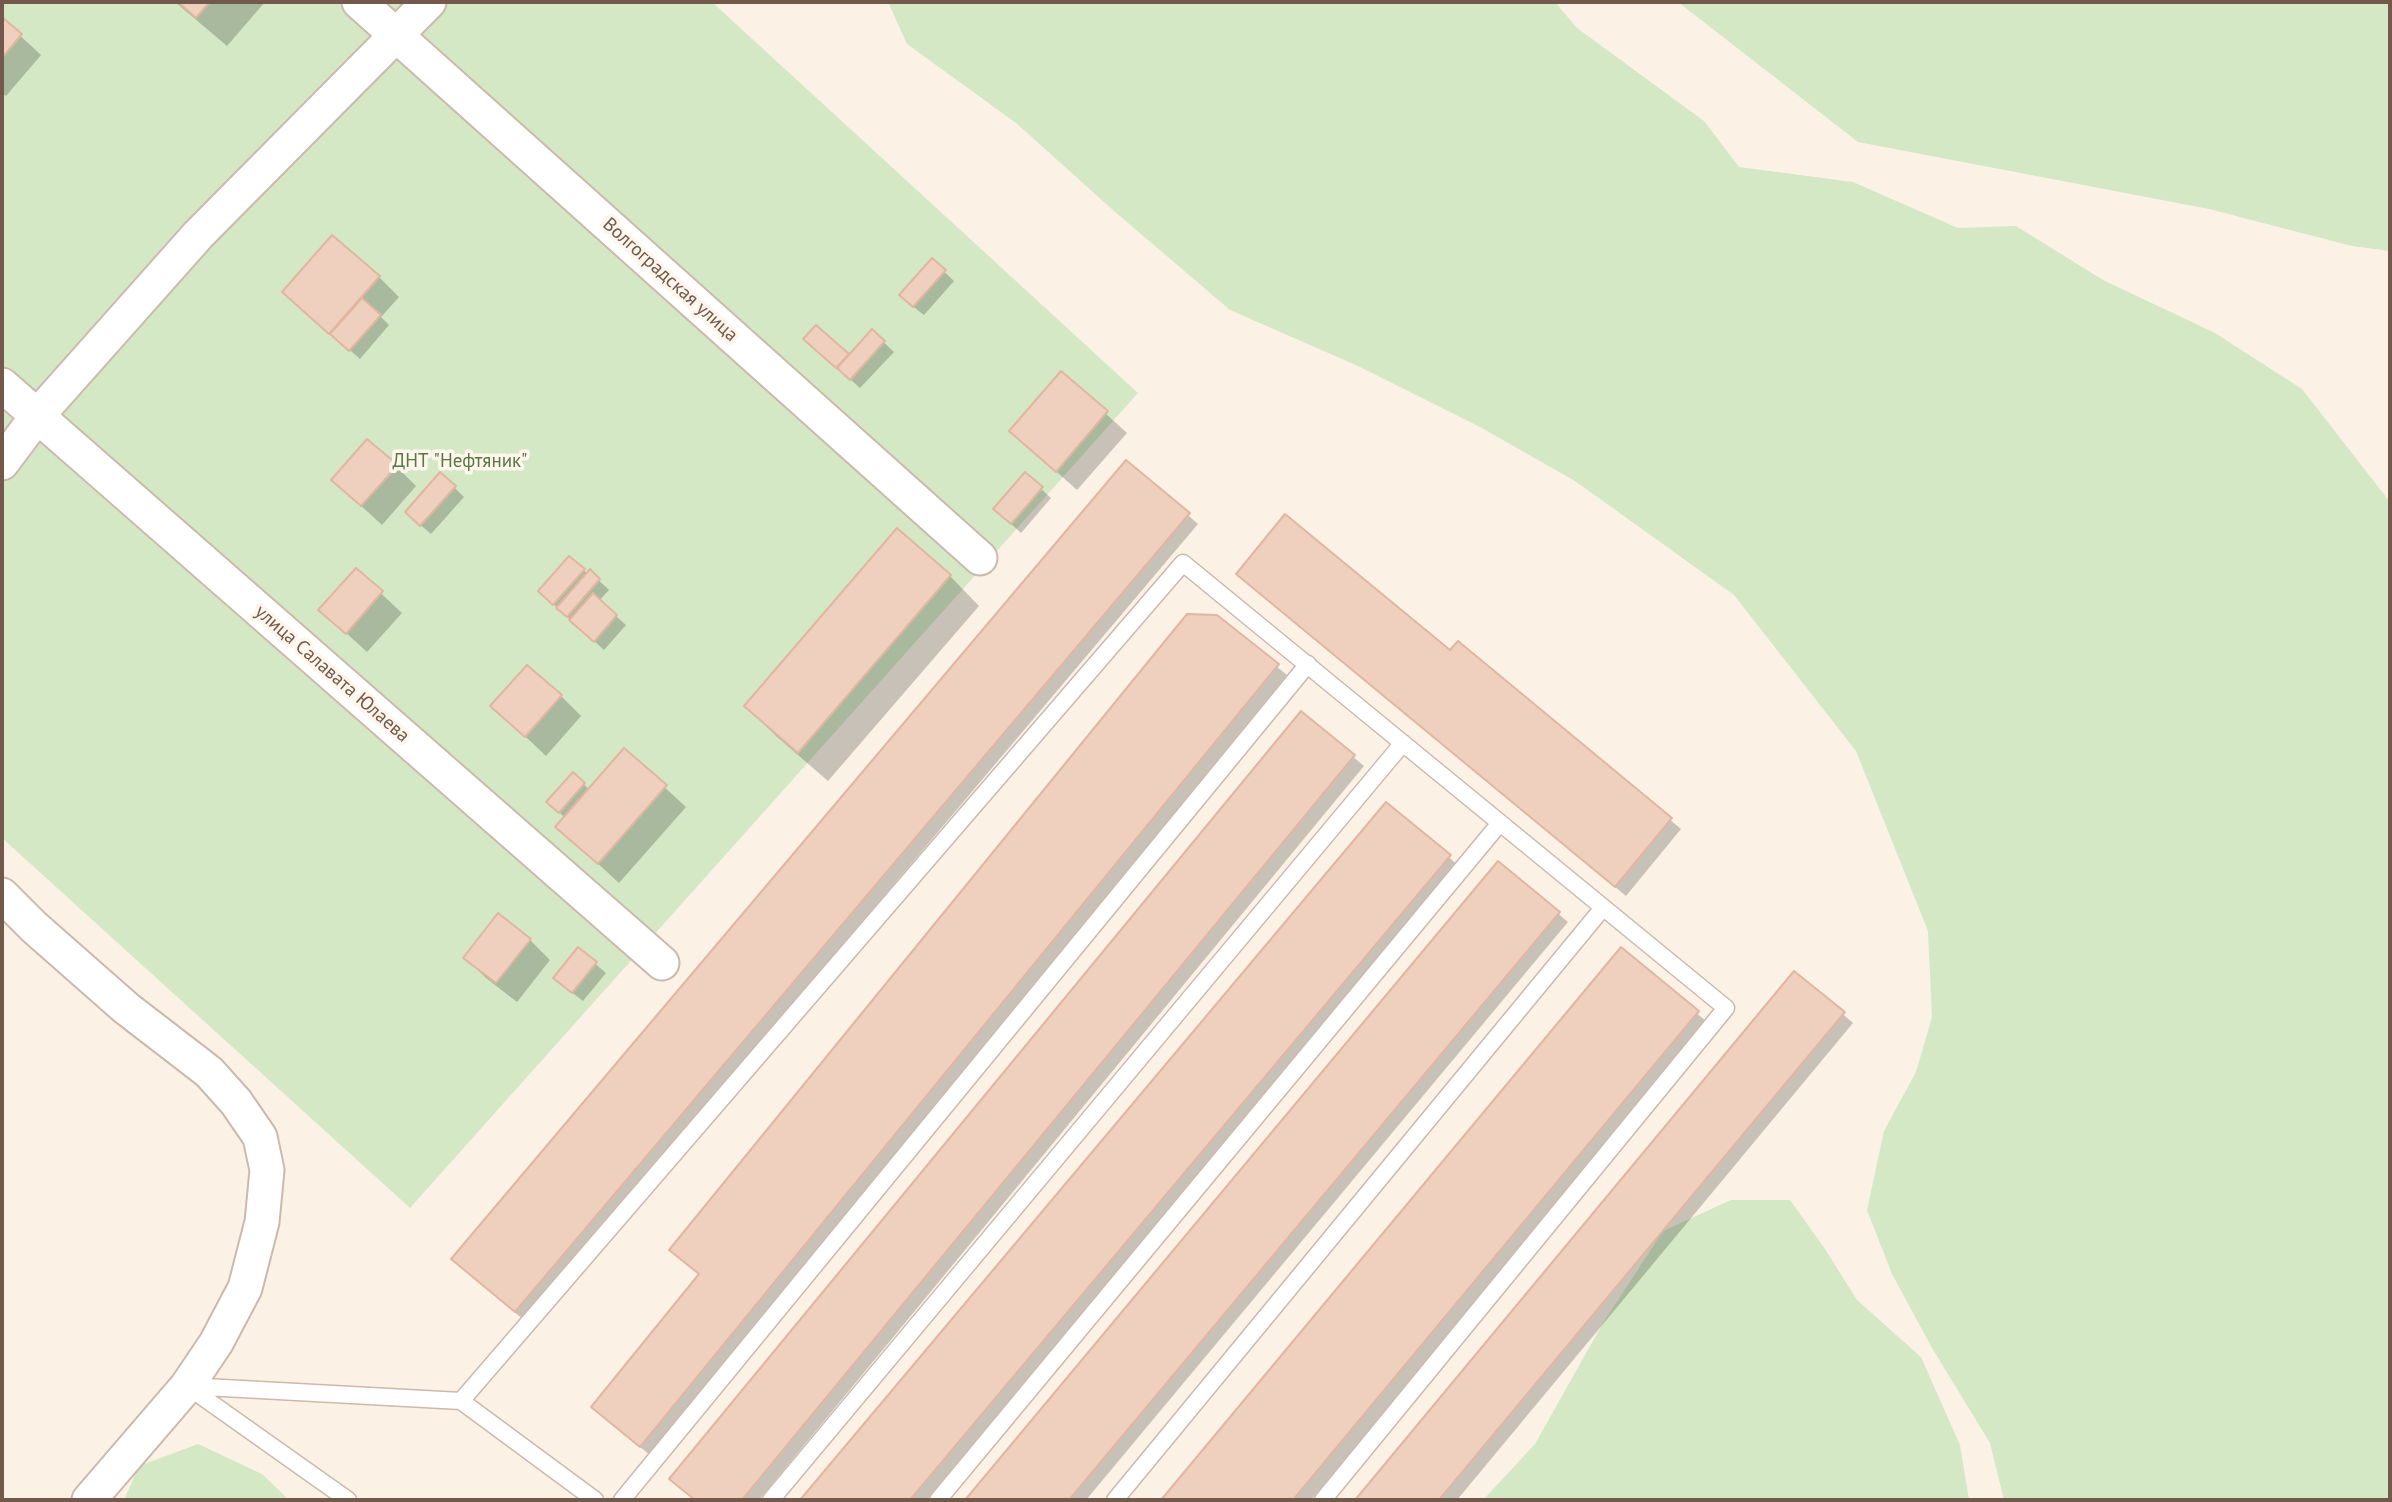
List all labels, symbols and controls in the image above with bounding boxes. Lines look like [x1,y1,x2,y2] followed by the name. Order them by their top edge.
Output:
[598,213,742,347] street label: Волгоградская улица
[393,451,527,473] park label: ДНТ "Нефтяник"
[250,601,414,747] street label: улица Салавата Юлаева

